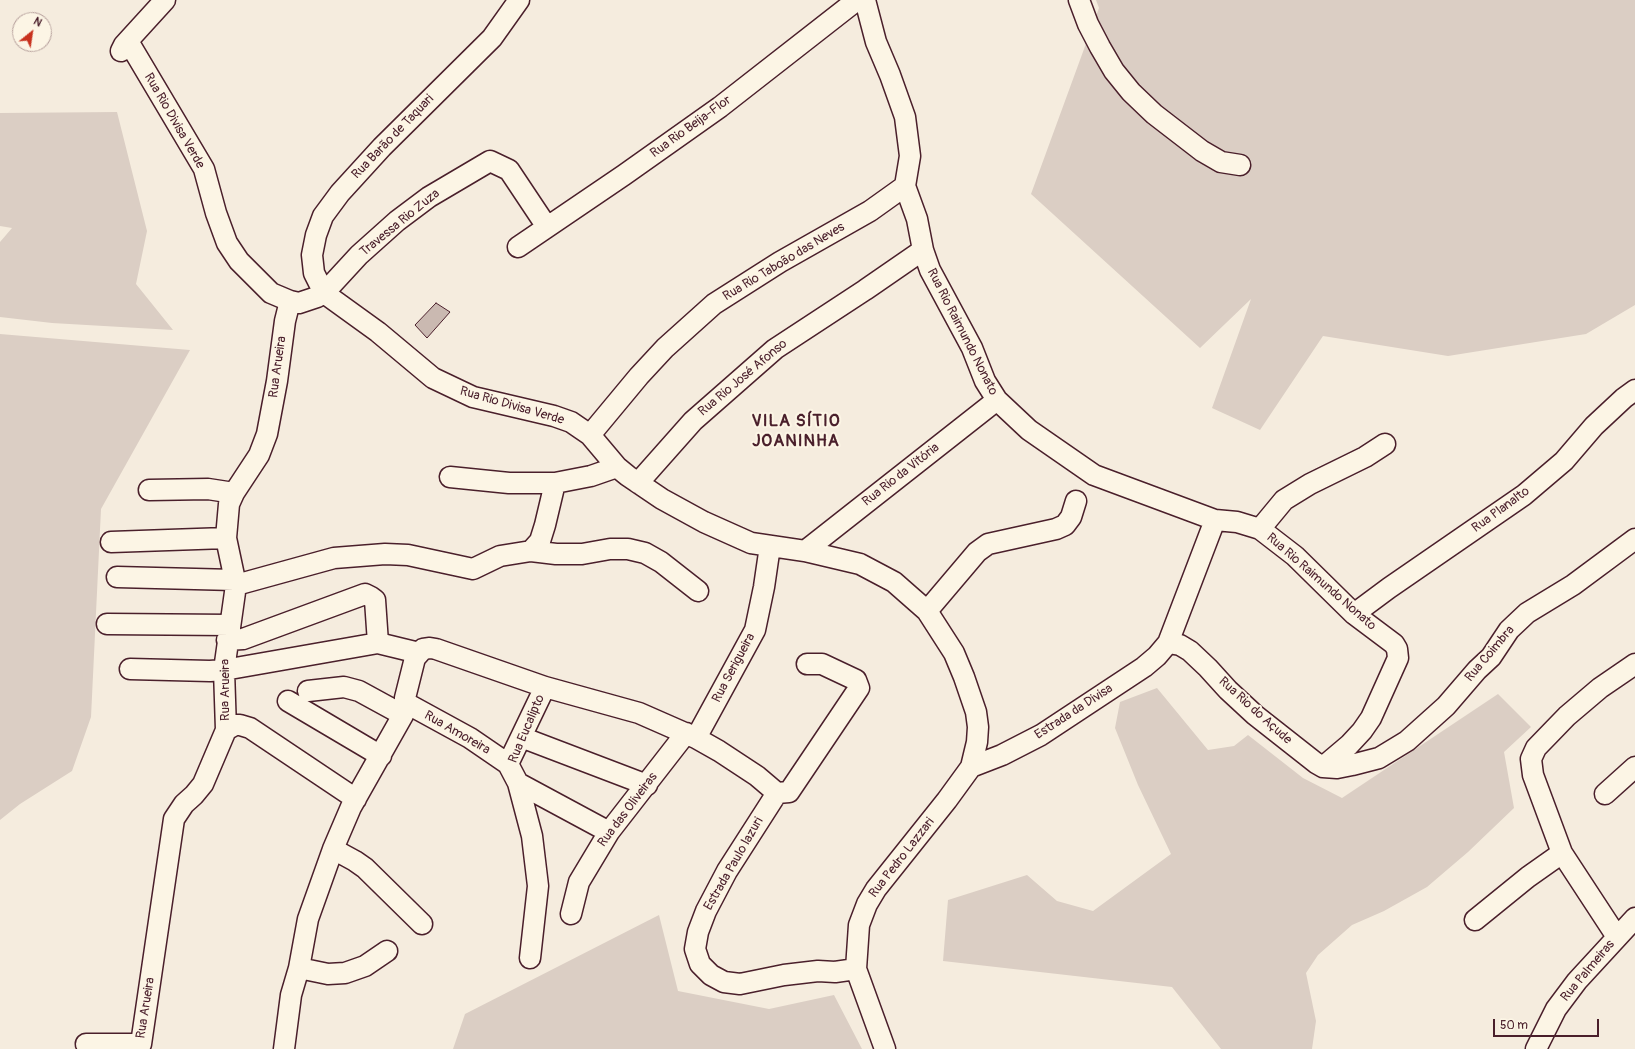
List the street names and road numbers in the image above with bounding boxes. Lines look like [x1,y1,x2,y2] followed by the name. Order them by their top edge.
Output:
[140,70,208,172] street label: Rua Rio Divisa Verde
[349,92,437,182] street label: Rua Barão de Taquari
[648,92,734,162] street label: Rua Rio Beija-Flor
[357,186,443,260] street label: Travessa Rio Zuza
[720,219,848,305] street label: Rua Rio Taboão das Neves
[923,266,1001,398] street label: Rua Rio Raimundo Nonato
[266,335,290,399] street label: Rua Arueira
[695,336,791,420] street label: Rua Rio José Afonso
[458,384,566,428] street label: Rua Rio Divisa Verde
[859,440,943,510] street label: Rua Rio da Vitória
[1469,484,1533,536] street label: Rua Planalto
[1263,530,1379,634] street label: Rua Rio Raimundo Nonato
[1462,623,1518,685] street label: Rua Coimbra
[709,631,759,705] street label: Rua Serigueira
[218,659,234,721] street label: Rua Arueira
[1215,674,1295,748] street label: Rua Rio do Açude
[1032,681,1116,743] street label: Estrada da Divisa
[506,693,548,765] street label: Rua Eucalipto
[421,708,493,758] street label: Rua Amoreira
[595,770,661,850] street label: Rua das Oliveiras
[701,815,767,913] street label: Estrada Paulo lazuri
[866,815,938,901] street label: Rua Pedro Lazzari
[1558,937,1618,1005] street label: Rua Palmeiras
[133,976,159,1040] street label: Rua Arueira

